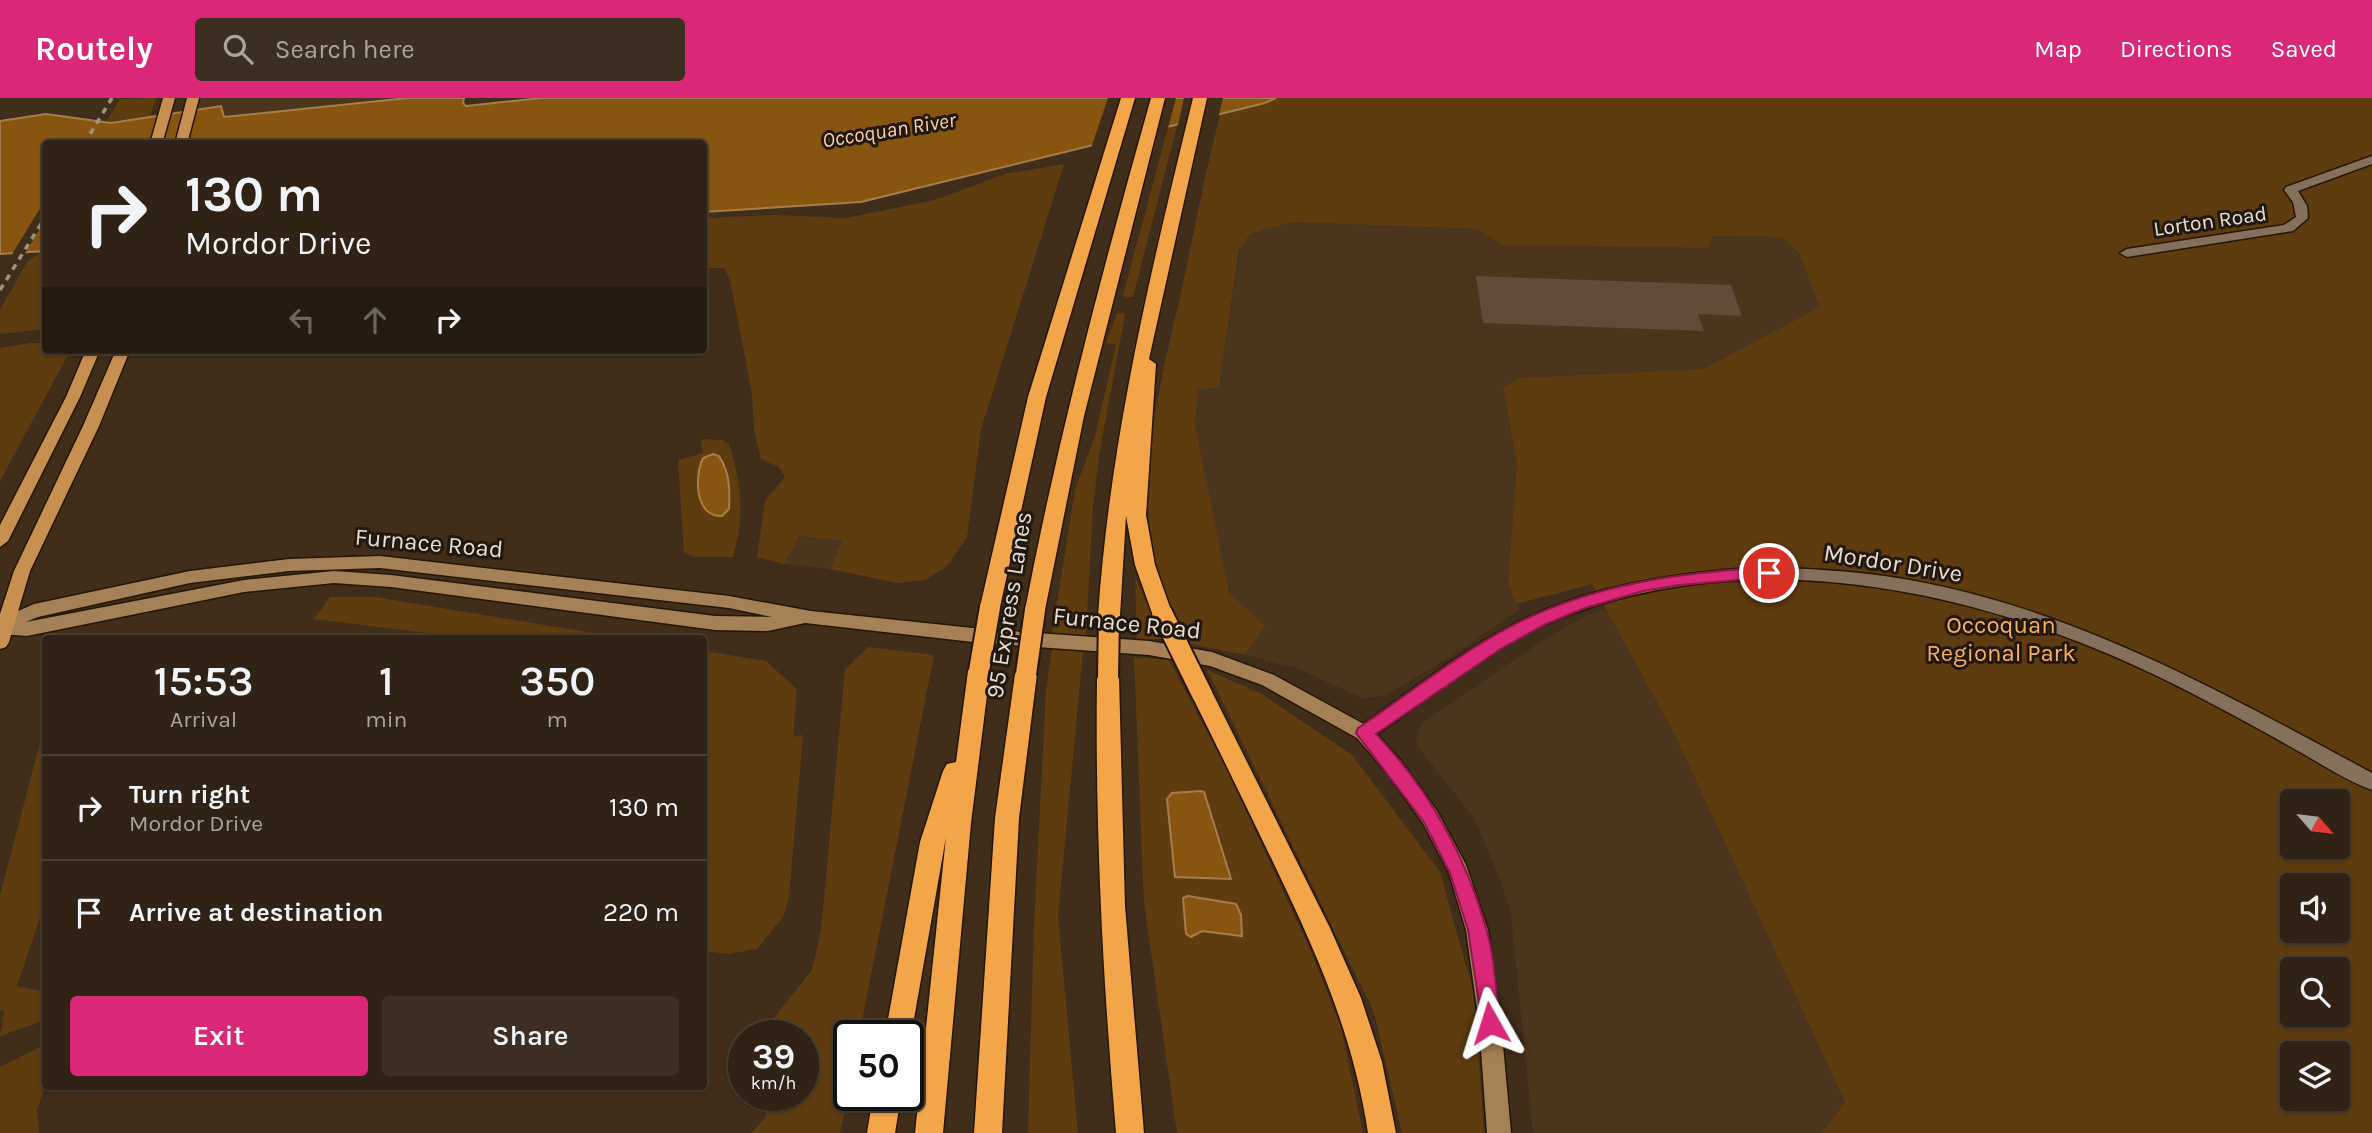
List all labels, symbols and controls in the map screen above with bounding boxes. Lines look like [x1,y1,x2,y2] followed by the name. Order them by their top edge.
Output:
[195,18,685,81] search box
[35,30,153,68] text: Routely
[219,30,257,68] icon: search
[275,34,415,65] text: Search here
[2034,35,2082,63] text: Map
[2120,35,2233,63] text: Directions
[2271,35,2337,63] text: Saved
[821,107,958,152] water label: Occoquan River
[185,166,323,223] text: 130 m
[70,168,161,259] icon: right
[2152,201,2268,241] street label: Lorton Road
[185,225,372,262] text: Mordor Drive
[283,301,321,339] icon: left
[356,301,394,339] icon: ahead
[429,301,467,339] icon: right
[980,510,1038,700] street label: 95 Express Lanes
[354,523,504,563] street label: Furnace Road
[1822,538,1964,588] street label: Mordor Drive
[1739,543,1799,603] pin
[1750,554,1788,592] icon: arrive
[1052,601,1202,645] street label: Furnace Road
[1926,611,2076,667] park label: Occoquan Regional Park
[154,656,254,706] text: 15:53
[379,656,394,706] text: 1
[519,656,595,706] text: 350
[170,706,237,733] text: Arrival
[365,706,407,733] text: min
[546,706,568,733] text: m
[129,779,250,810] text: Turn right
[70,789,108,827] icon: right
[2280,789,2350,859] north arrow
[2280,789,2350,1111] map controls
[609,792,679,823] text: 130 m
[129,810,263,837] text: Mordor Drive
[2280,873,2350,943] button: sound
[70,894,108,932] icon: arrive
[129,897,383,928] text: Arrive at destination
[603,897,679,928] text: 220 m
[2280,957,2350,1027] button: search
[1453,986,1527,1060] position arrow
[70,996,368,1076] button: Exit
[382,996,679,1076] button: Share
[833,1020,924,1111] speed limit sign: 50
[752,1036,795,1077] text: 39
[2280,1041,2350,1111] button: layers
[751,1072,796,1094] text: km/h

